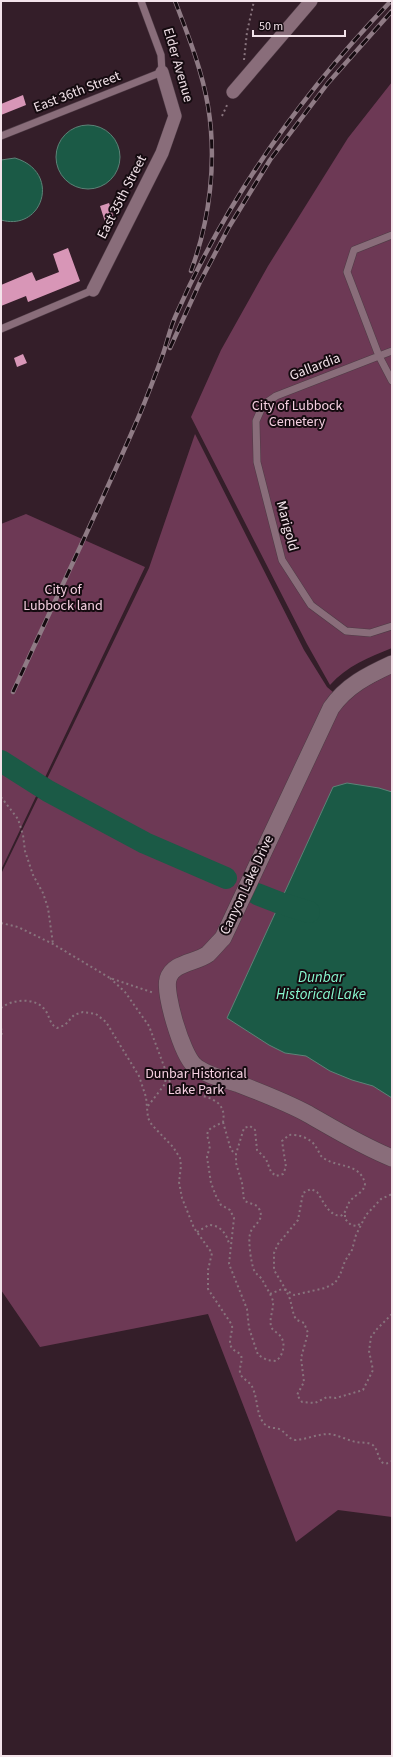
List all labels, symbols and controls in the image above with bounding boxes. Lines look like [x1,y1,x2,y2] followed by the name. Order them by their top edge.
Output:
[253,12,345,38] scale bar
[259,18,283,35] text: 50 m
[158,25,198,105] street label: Elder Avenue
[31,66,124,118] street label: East 36th Street
[92,151,152,242] street label: East 35th Street
[287,348,343,386] street label: Gallardia
[252,396,342,432] park label: City of Lubbock Cemetery
[271,499,303,553] street label: Marigold
[23,580,103,616] park label: City of Lubbock land
[215,832,279,938] street label: Canyon Lake Drive
[276,967,366,1005] water label: Dunbar Historical Lake
[145,1064,247,1100] park label: Dunbar Historical Lake Park

